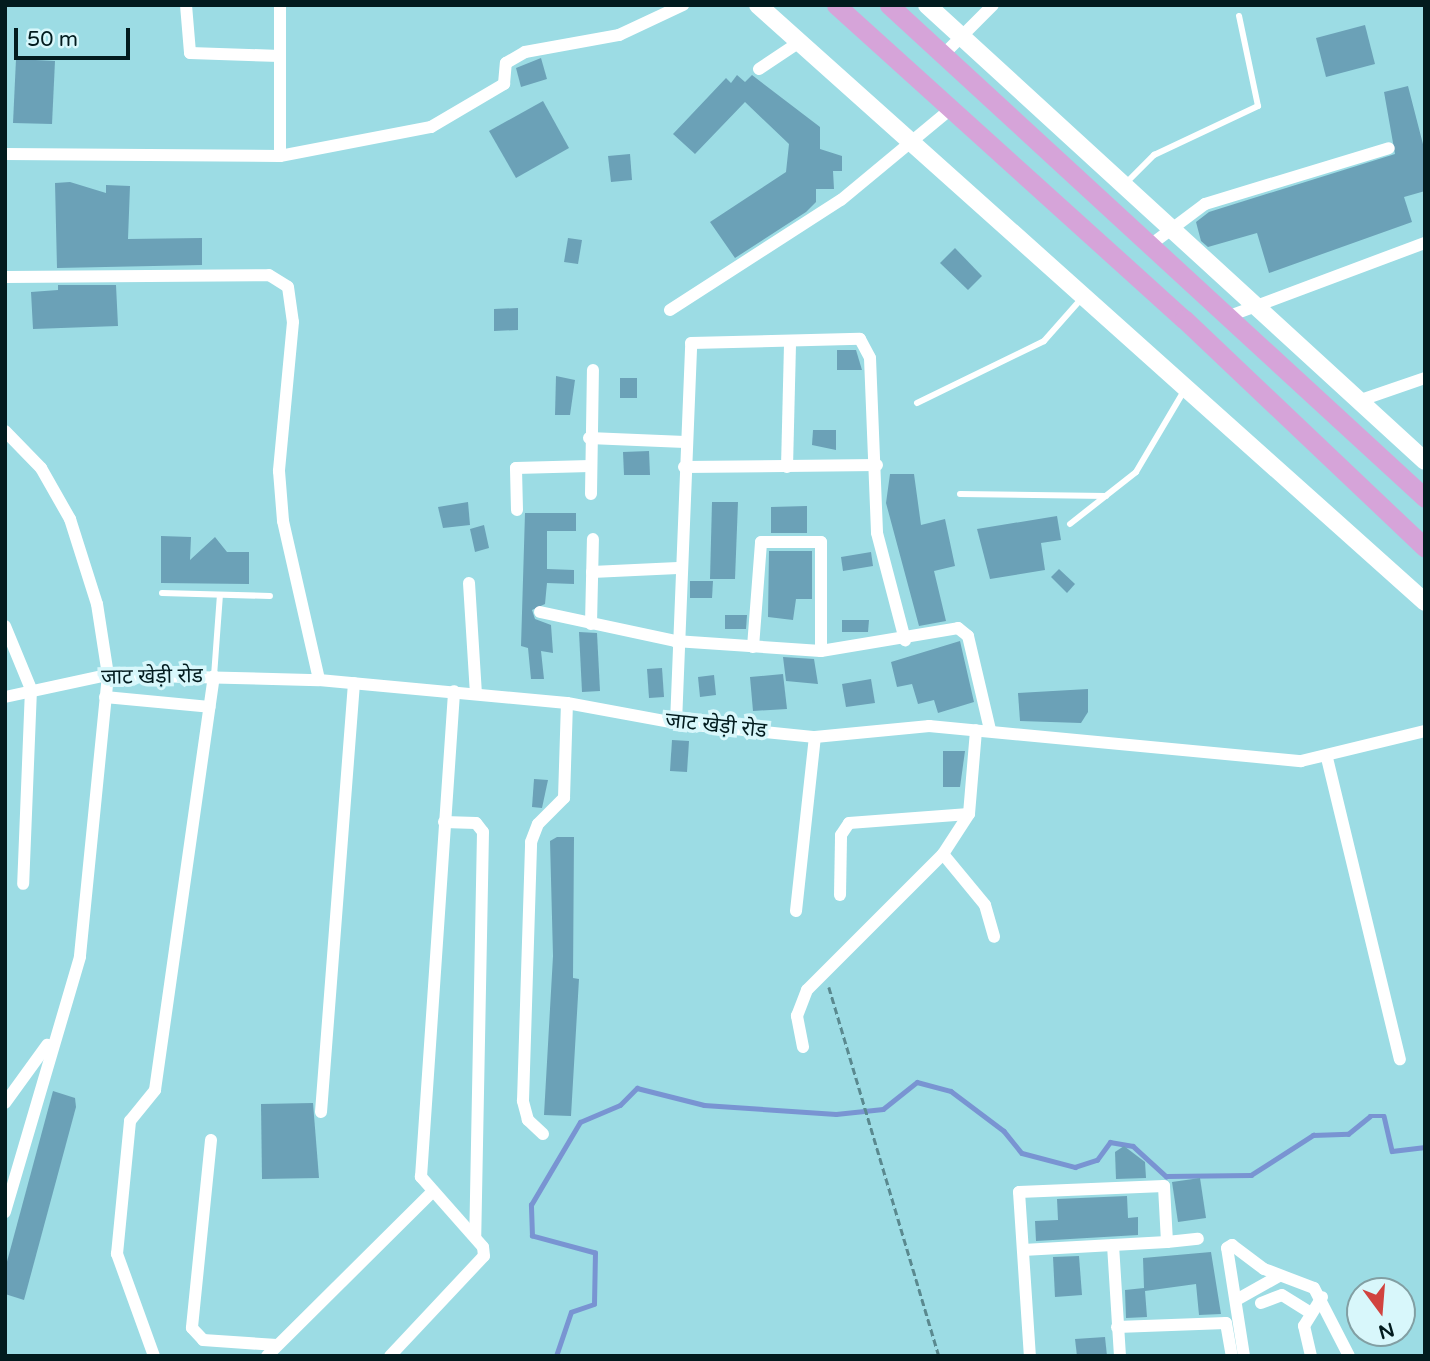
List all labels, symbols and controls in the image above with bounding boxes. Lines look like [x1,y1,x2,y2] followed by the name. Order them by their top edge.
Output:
[18,14,133,58] scale bar
[27,27,78,52] text: 50 m
[101,664,203,690] street label: जाट खेड़ी रोड
[664,708,768,744] street label: जाट खेड़ी रोड
[1346,1277,1416,1347] north arrow
[1376,1318,1397,1343] text: N

